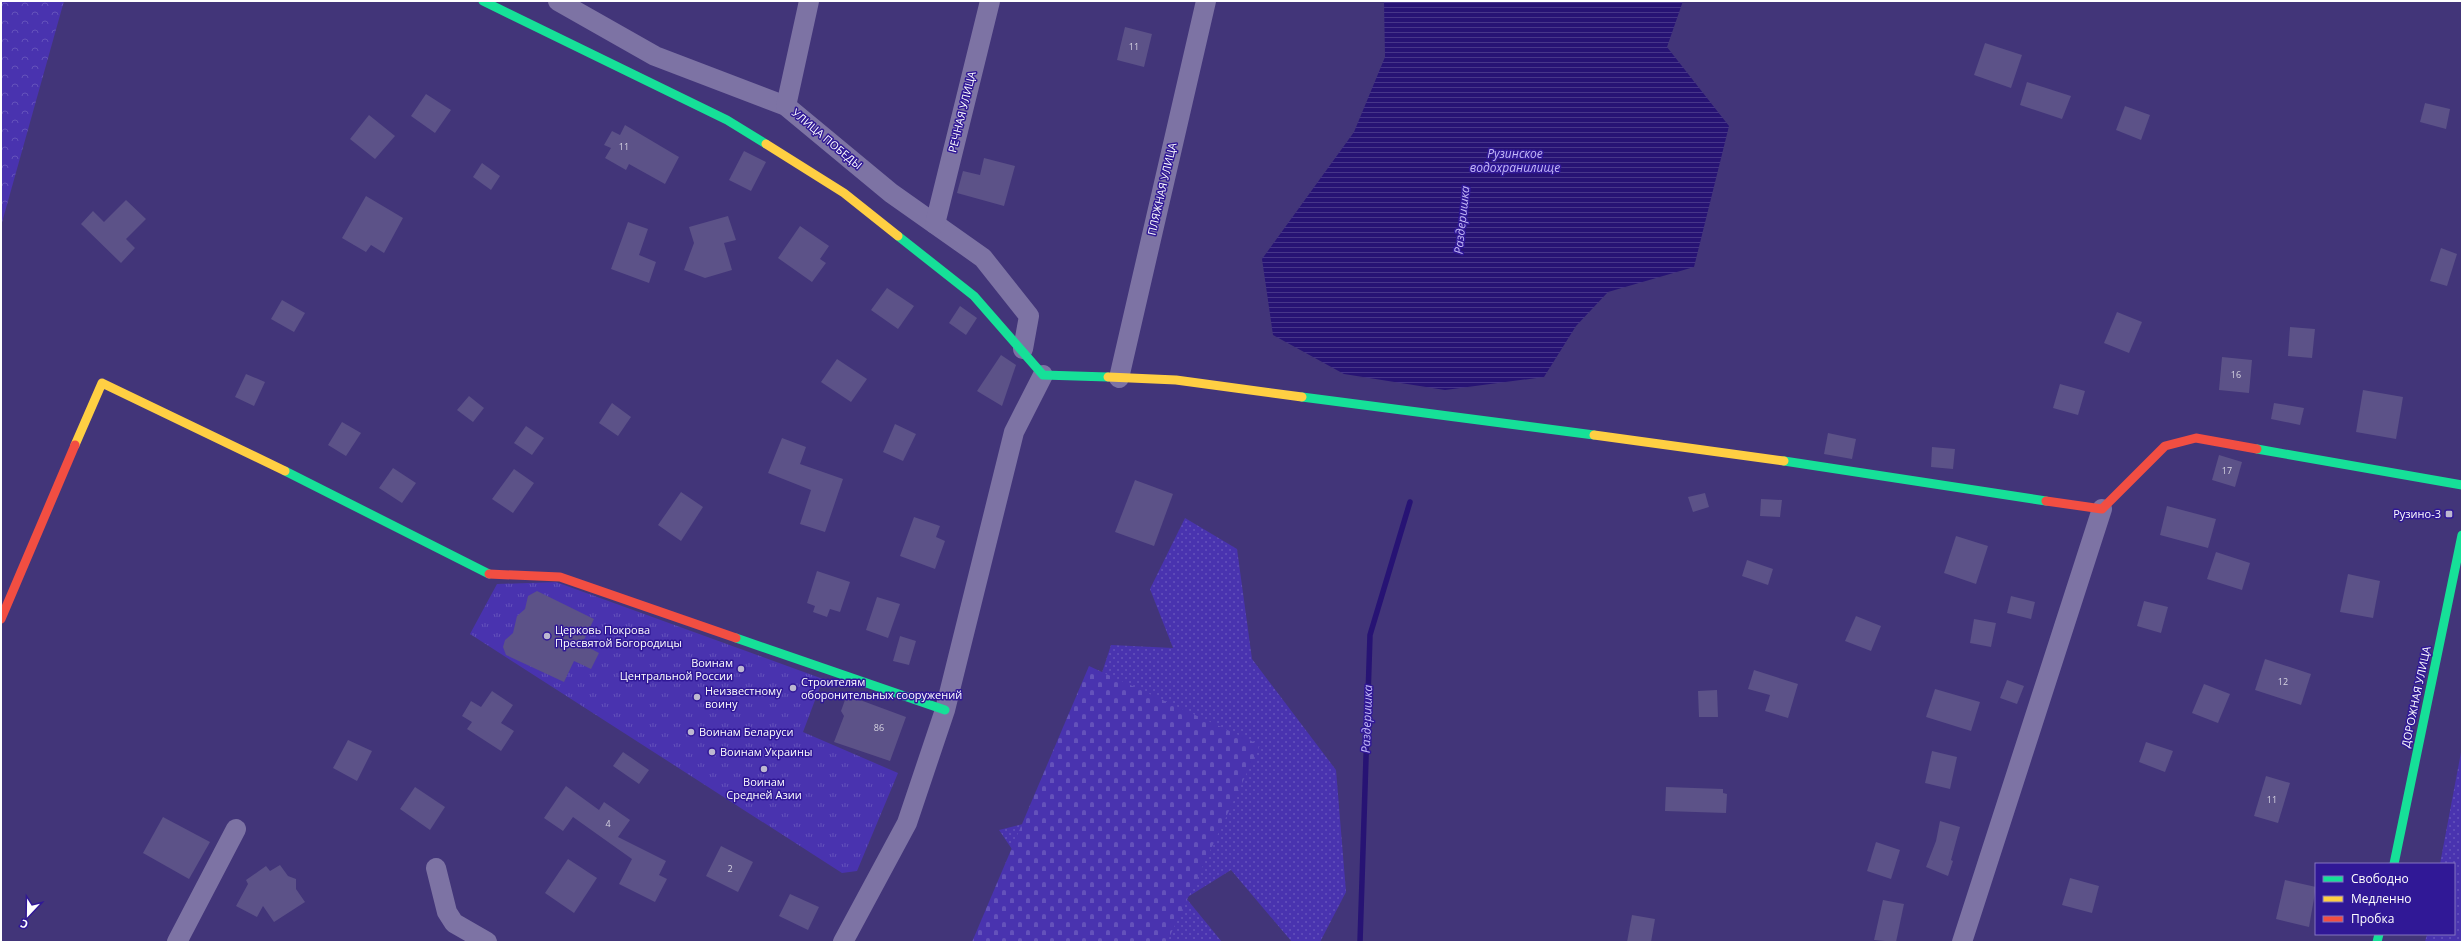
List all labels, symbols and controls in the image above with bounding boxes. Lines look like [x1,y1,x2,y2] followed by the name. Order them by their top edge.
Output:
[1129,40,1139,53] house number: 11
[944,70,979,154] street label: РЕЧНАЯ УЛИЦА
[789,105,865,172] street label: УЛИЦА ПОБЕДЫ
[619,140,629,153] house number: 11
[1144,141,1179,237] street label: ПЛЯЖНАЯ УЛИЦА
[1470,145,1560,176] water label: Рузинское водохранилище
[1449,185,1474,255] water label: Раздеришка
[2231,368,2241,381] house number: 16
[2222,464,2232,477] house number: 17
[2393,506,2441,521] place label: Рузино-3
[2444,509,2454,519] marker: Рузино-3
[555,622,682,650] place label: Церковь Покрова Пресвятой Богородицы
[542,631,552,641] marker: Церковь Покрова Пресвятой Богородицы
[2397,645,2434,749] street label: ДОРОЖНАЯ УЛИЦА
[620,655,733,683] place label: Воинам Центральной России
[736,664,746,674] marker: Воинам Центральной России
[801,674,962,702] place label: Строителям оборонительных сооружений
[2278,675,2288,688] house number: 12
[705,683,782,711] place label: Неизвестному воину
[788,683,798,693] marker: Строителям оборонительных сооружений
[1357,684,1376,753] water label: Раздеришка
[692,692,702,702] marker: Неизвестному воину
[874,721,884,734] house number: 86
[699,724,794,739] place label: Воинам Беларуси
[686,727,696,737] marker: Воинам Беларуси
[720,744,812,759] place label: Воинам Украины
[707,747,717,757] marker: Воинам Украины
[759,764,769,774] marker: Воинам Средней Азии
[726,774,802,802] place label: Воинам Средней Азии
[2267,793,2277,806] house number: 11
[605,817,611,830] house number: 4
[727,862,733,875] house number: 2
[2315,863,2455,935] legend
[2351,870,2409,887] text: Свободно
[2351,890,2411,907] text: Медленно
[8,895,48,935] north arrow
[2351,910,2394,927] text: Пробка
[18,916,30,933] text: С

